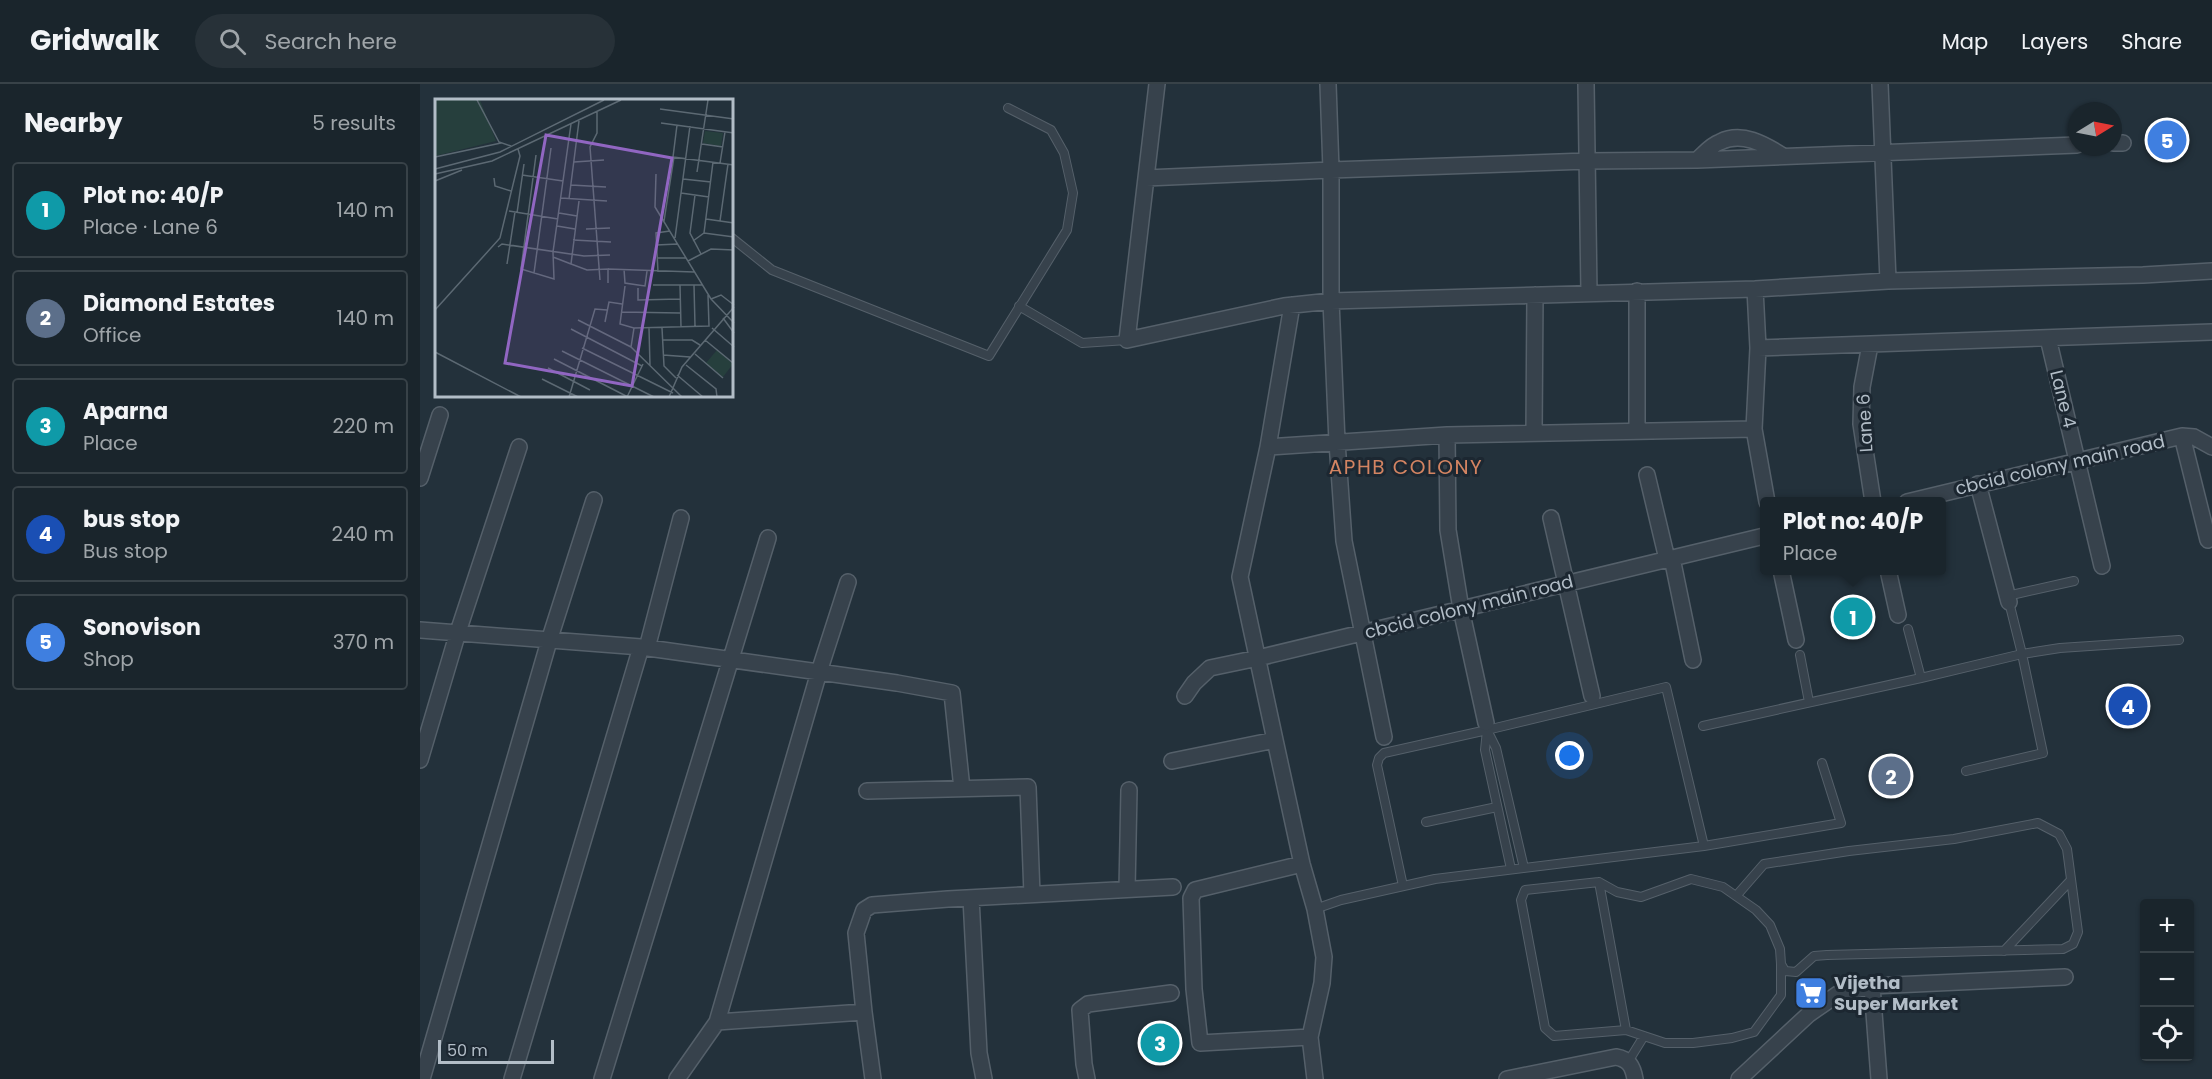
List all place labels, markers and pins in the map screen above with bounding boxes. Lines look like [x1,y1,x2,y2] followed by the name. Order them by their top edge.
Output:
[2148,118,2186,162] pin: 5
[1834,594,1872,640] pin: 1
[2108,684,2148,728] pin: 4
[1872,754,1910,798] pin: 2
[1834,970,1958,1016] place label: Vijetha Super Market
[1793,975,1829,1011] supermarket icon: Vijetha Super Market
[1140,1020,1180,1066] pin: 3

